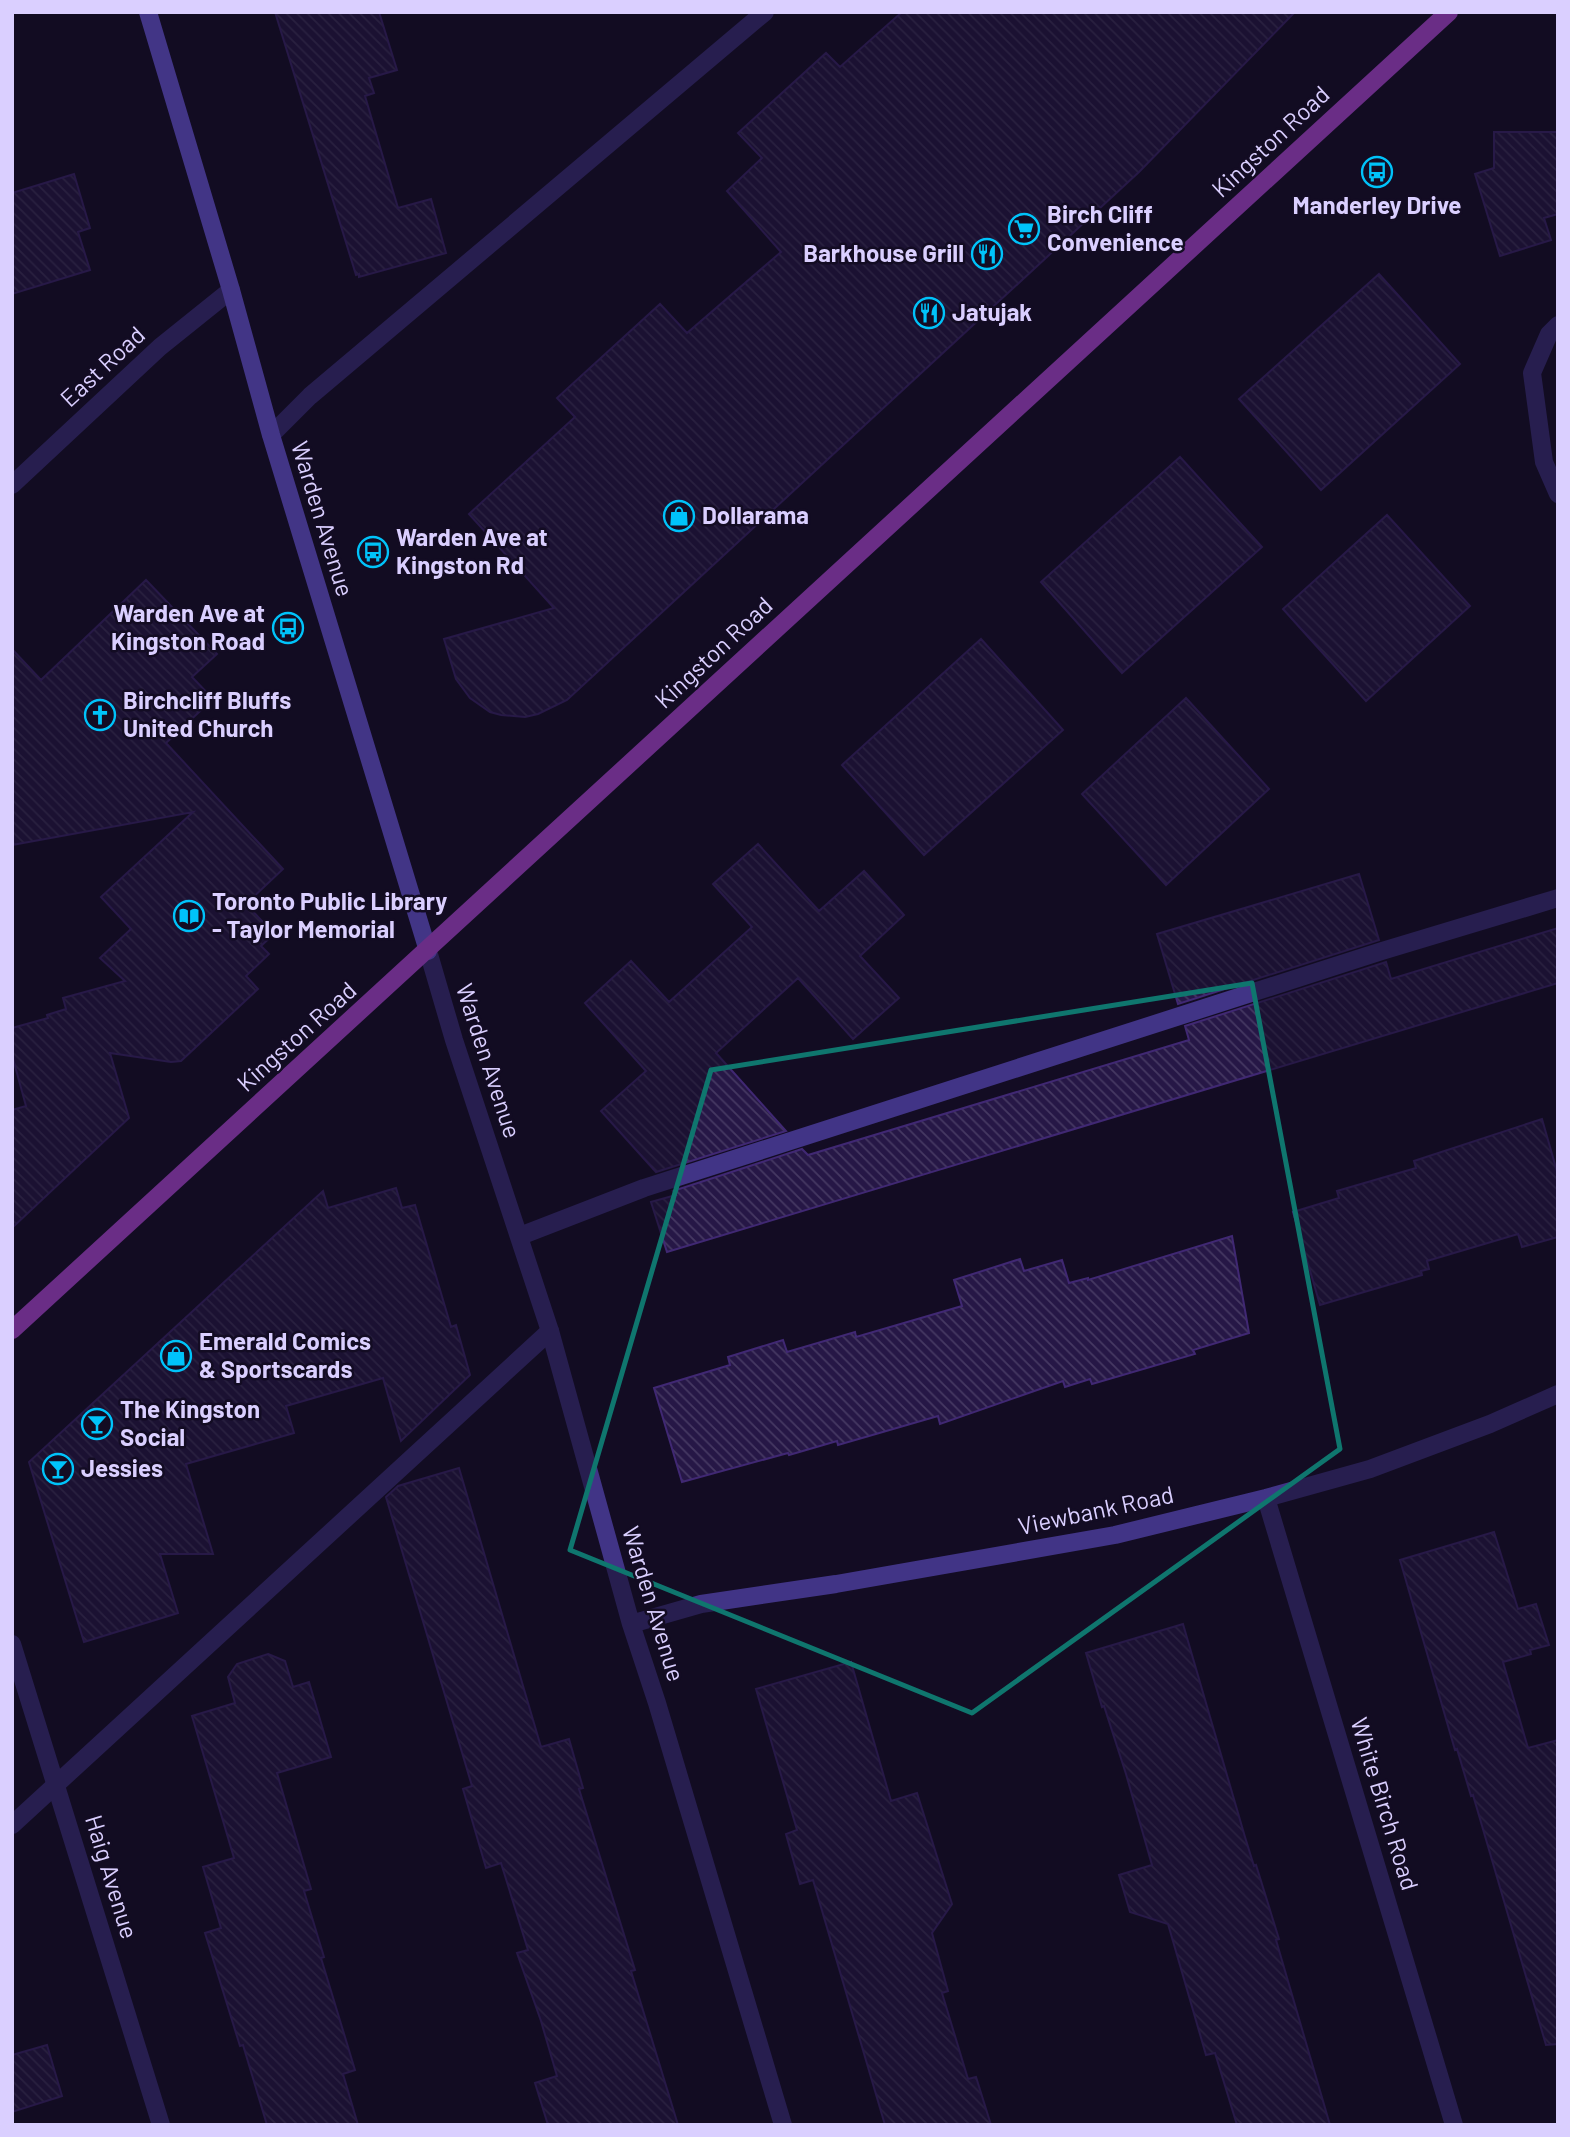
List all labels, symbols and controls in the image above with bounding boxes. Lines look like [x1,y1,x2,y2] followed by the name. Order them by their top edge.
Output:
[1205,79,1335,203] street label: Kingston Road
[1360,155,1394,189] bus stop icon: Manderley Drive
[1293,190,1461,219] place label: Manderley Drive
[1047,199,1184,256] place label: Birch Cliff Convenience
[1007,212,1041,246] supermarket icon: Birch Cliff Convenience
[970,237,1004,271] restaurant icon: Barkhouse Grill
[803,238,964,267] place label: Barkhouse Grill
[912,296,946,330] restaurant icon: Jatujak
[952,297,1032,326] place label: Jatujak
[54,320,150,412] street label: East Road
[286,437,361,600] street label: Warden Avenue
[662,499,696,533] shop icon: Dollarama
[702,500,809,529] place label: Dollarama
[396,522,548,579] place label: Warden Ave at Kingston Rd
[356,535,390,569] bus stop icon: Warden Ave at Kingston Rd
[648,590,778,714] street label: Kingston Road
[111,598,265,655] place label: Warden Ave at Kingston Road
[271,611,305,645] bus stop icon: Warden Ave at Kingston Road
[123,685,291,742] place label: Birchcliff Bluffs United Church
[83,698,117,732] church icon: Birchcliff Bluffs United Church
[212,886,447,943] place label: Toronto Public Library - Taylor Memorial
[172,899,206,933] library icon: Toronto Public Library - Taylor Memorial
[230,975,361,1097] street label: Kingston Road
[451,980,528,1141] street label: Warden Avenue
[199,1326,371,1383] place label: Emerald Comics & Sportscards
[159,1339,193,1373] shop icon: Emerald Comics & Sportscards
[120,1394,260,1451] place label: The Kingston Social
[80,1407,114,1441] bar icon: The Kingston Social
[41,1452,75,1486] bar icon: Jessies
[81,1453,163,1482] place label: Jessies
[1015,1479,1176,1540] street label: Viewbank Road
[617,1522,692,1685] street label: Warden Avenue
[1345,1714,1425,1893] street label: White Birch Road
[80,1811,145,1942] street label: Haig Avenue

